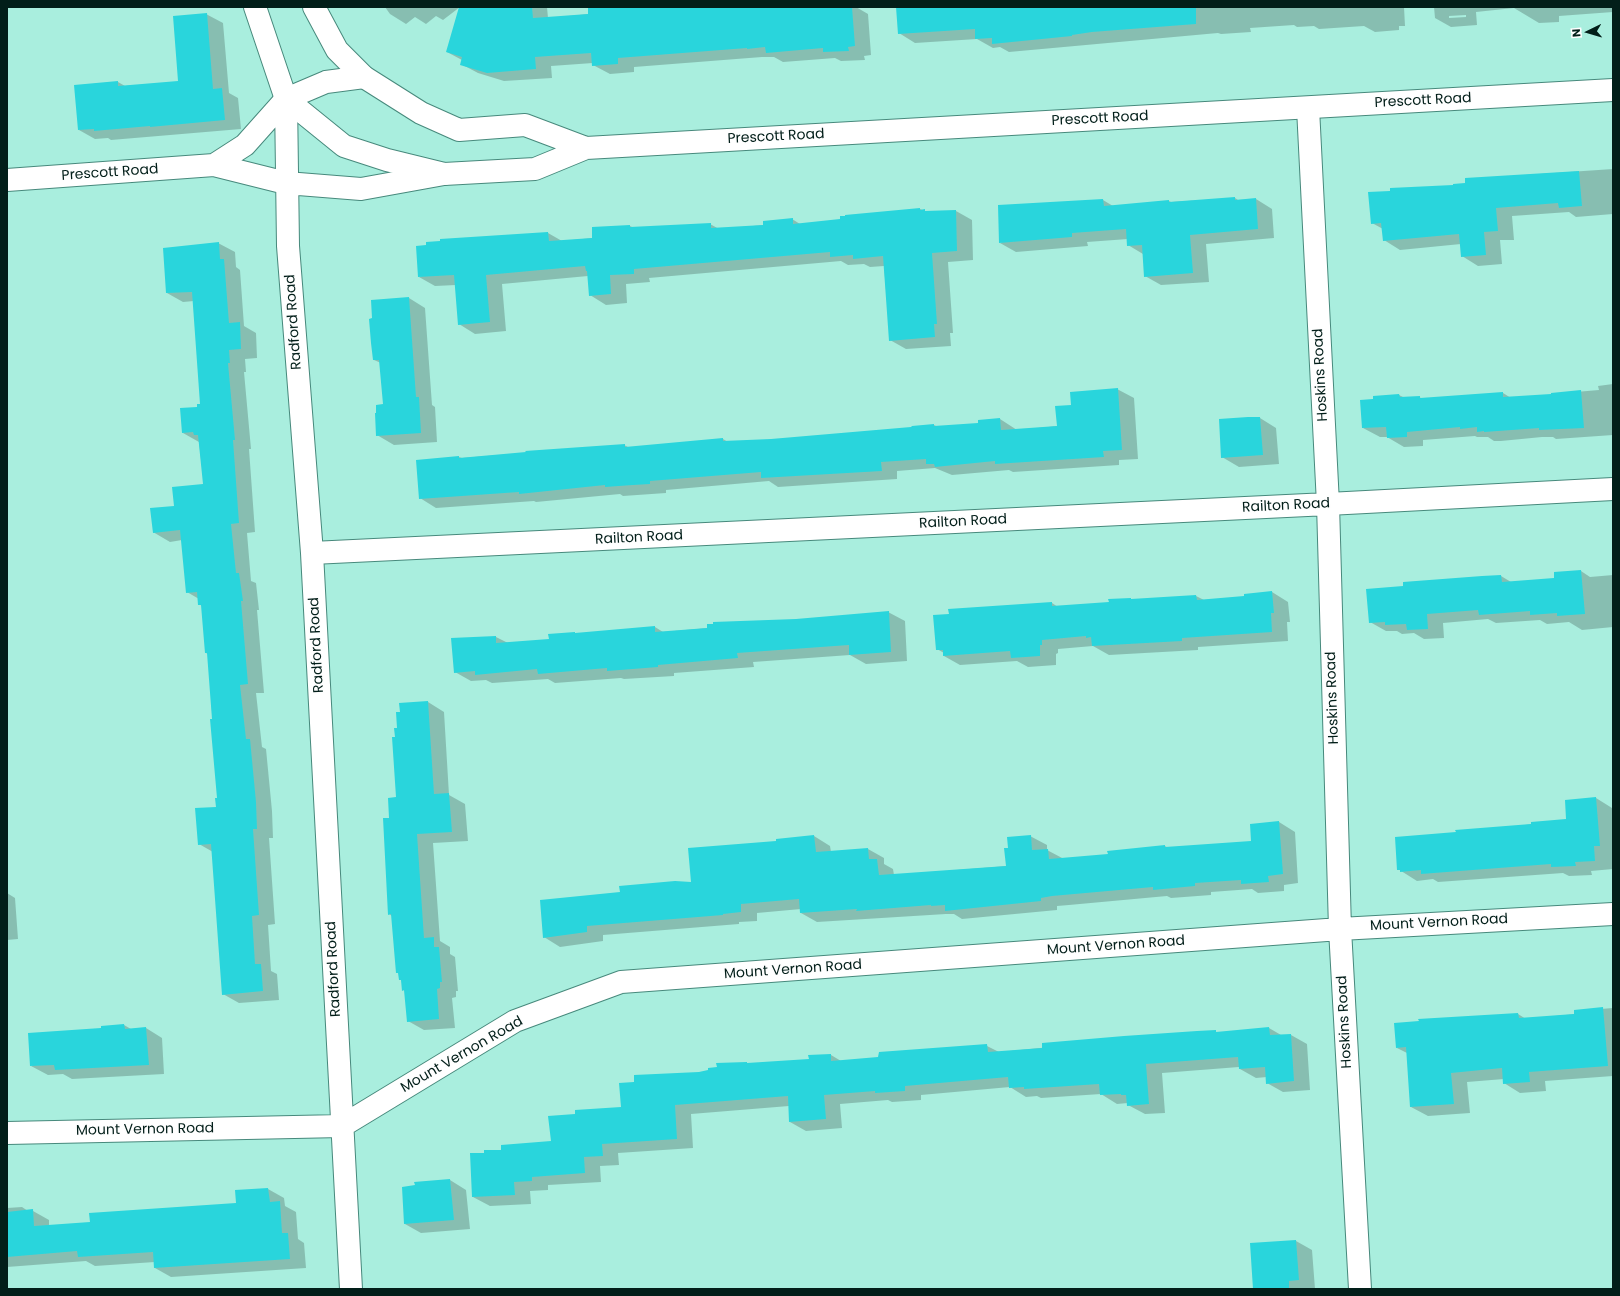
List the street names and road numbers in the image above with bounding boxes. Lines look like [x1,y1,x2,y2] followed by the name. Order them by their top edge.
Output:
[1374,90,1472,112] street label: Prescott Road
[1051,108,1149,130] street label: Prescott Road
[727,126,825,148] street label: Prescott Road
[61,161,159,185] street label: Prescott Road
[282,274,306,370] street label: Radford Road
[1310,328,1332,422] street label: Hoskins Road
[1242,495,1330,517] street label: Railton Road
[919,511,1007,533] street label: Railton Road
[595,527,683,549] street label: Railton Road
[306,597,328,693] street label: Radford Road
[1323,651,1343,745] street label: Hoskins Road
[1370,911,1508,935] street label: Mount Vernon Road
[323,921,345,1017] street label: Radford Road
[1047,933,1185,959] street label: Mount Vernon Road
[724,957,862,983] street label: Mount Vernon Road
[1334,975,1356,1069] street label: Hoskins Road
[398,1013,526,1097] street label: Mount Vernon Road
[76,1120,214,1140] street label: Mount Vernon Road

